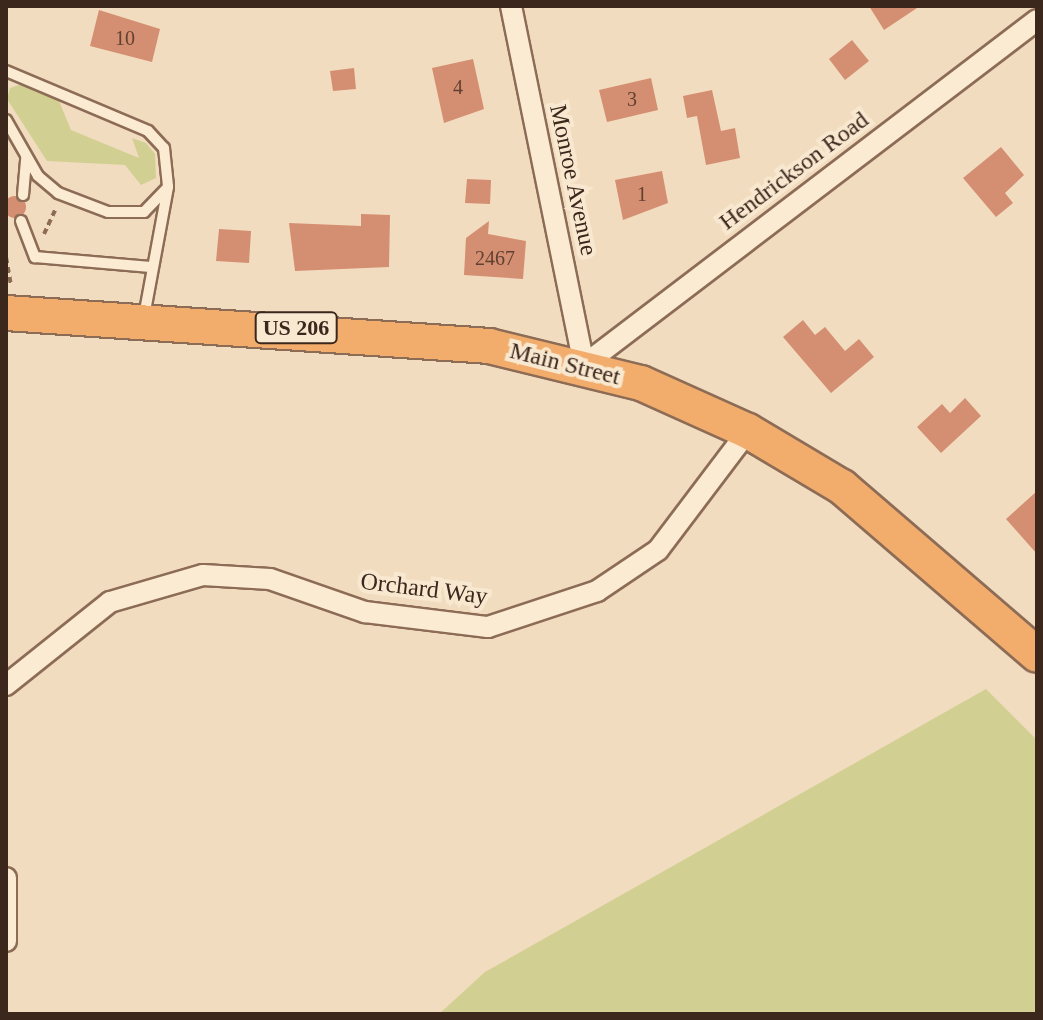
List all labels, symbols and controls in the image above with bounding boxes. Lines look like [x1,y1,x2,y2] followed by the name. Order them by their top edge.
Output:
[115,26,135,50] house number: 10
[453,75,463,99] house number: 4
[627,87,637,111] house number: 3
[543,101,603,259] street label: Monroe Avenue
[714,106,874,236] street label: Hendrickson Road
[637,182,647,206] house number: 1
[475,246,515,270] house number: 2467
[254,310,338,346] road number: US 206
[507,336,623,392] street label: Main Street
[359,567,489,611] street label: Orchard Way

